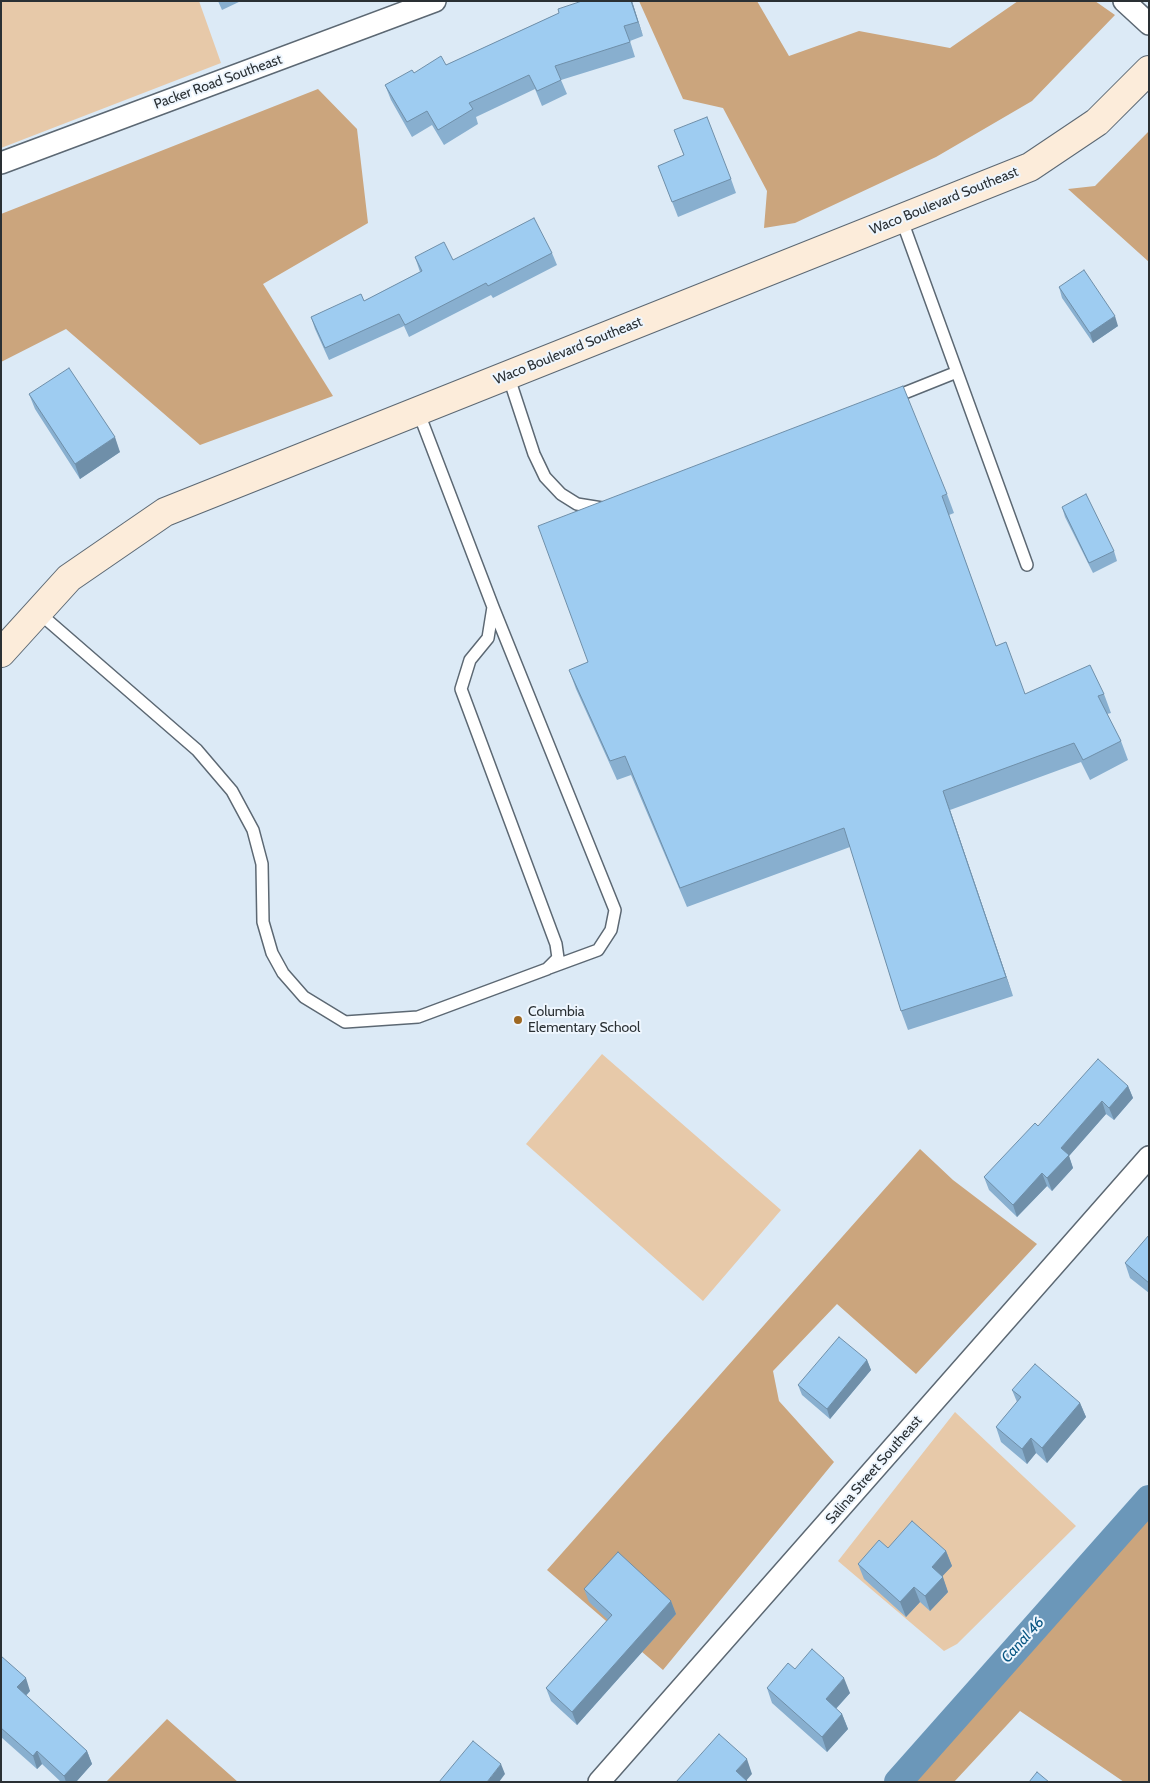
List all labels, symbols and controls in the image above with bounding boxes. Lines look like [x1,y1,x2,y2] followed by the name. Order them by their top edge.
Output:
[152,51,284,113] street label: Packer Road Southeast
[867,163,1021,239] street label: Waco Boulevard Southeast
[491,313,645,389] street label: Waco Boulevard Southeast
[528,1004,640,1036] place label: Columbia Elementary School
[512,1014,524,1026] marker: Columbia Elementary School
[822,1412,926,1528] street label: Salina Street Southeast
[998,1613,1048,1667] water label: Canal 46

